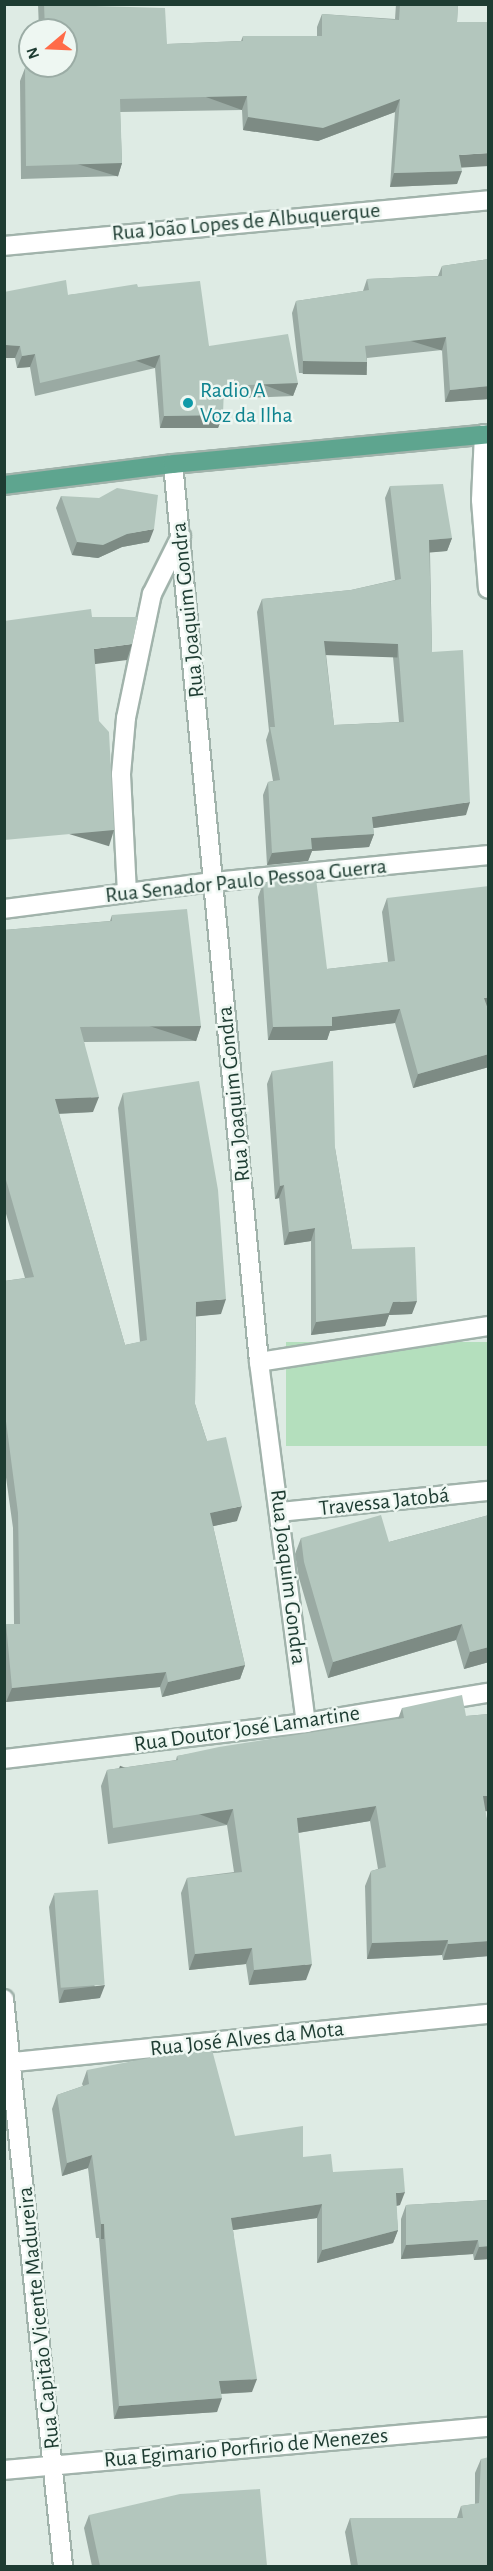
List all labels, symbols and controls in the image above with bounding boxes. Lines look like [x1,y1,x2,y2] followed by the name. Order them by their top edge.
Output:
[18,18,78,78] north arrow
[23,45,42,61] text: N
[111,197,381,247] street label: Rua João Lopes de Albuquerque
[200,377,293,428] place label: Radio A Voz da Ilha
[181,396,195,410] marker: Radio A Voz da Ilha
[166,521,210,699] street label: Rua Joaquim Gondra
[104,853,388,909] street label: Rua Senador Paulo Pessoa Guerra
[212,1005,256,1183] street label: Rua Joaquim Gondra
[318,1482,450,1522] street label: Travessa Jatobá
[264,1488,312,1666] street label: Rua Joaquim Gondra
[132,1700,362,1758] street label: Rua Doutor José Lamartine
[149,2016,345,2062] street label: Rua José Alves da Mota
[12,2185,66,2451] street label: Rua Capitão Vicente Madureira
[103,2422,389,2474] street label: Rua Egimario Porfirio de Menezes

